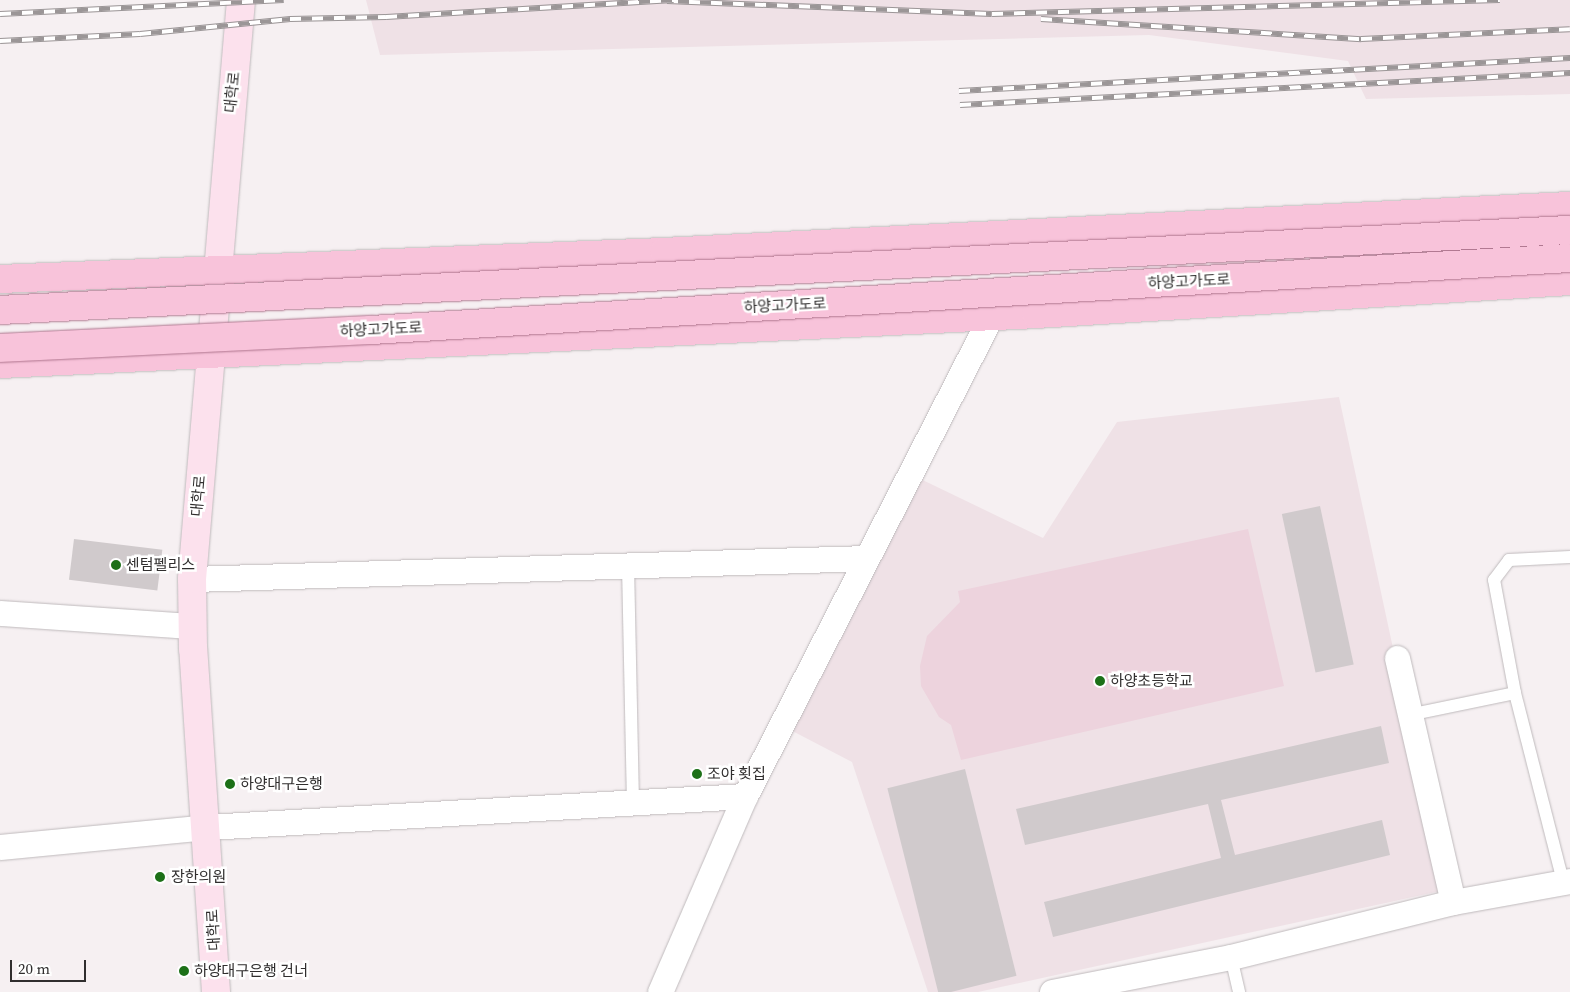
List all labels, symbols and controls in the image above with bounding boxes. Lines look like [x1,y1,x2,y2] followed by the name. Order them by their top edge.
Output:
[221,70,243,114] street label: 대학로
[1147,270,1231,292] street label: 하양고가도로
[743,294,827,316] street label: 하양고가도로
[339,318,423,340] street label: 하양고가도로
[187,475,209,517] street label: 대학로
[126,556,195,574] place label: 센텀펠리스
[110,559,122,571] marker: 센텀펠리스
[1110,672,1193,690] place label: 하양초등학교
[1094,675,1106,687] marker: 하양초등학교
[707,765,766,783] place label: 조야 횟집
[691,768,703,780] marker: 조야 횟집
[240,775,323,793] place label: 하양대구은행
[224,778,236,790] marker: 하양대구은행
[171,868,226,886] place label: 장한의원
[153,870,167,884] marker: 장한의원
[203,909,223,951] street label: 대학로
[12,950,89,982] scale bar
[18,958,50,979] text: 20 m
[194,962,308,980] place label: 하양대구은행 건너
[178,965,190,977] marker: 하양대구은행 건너

